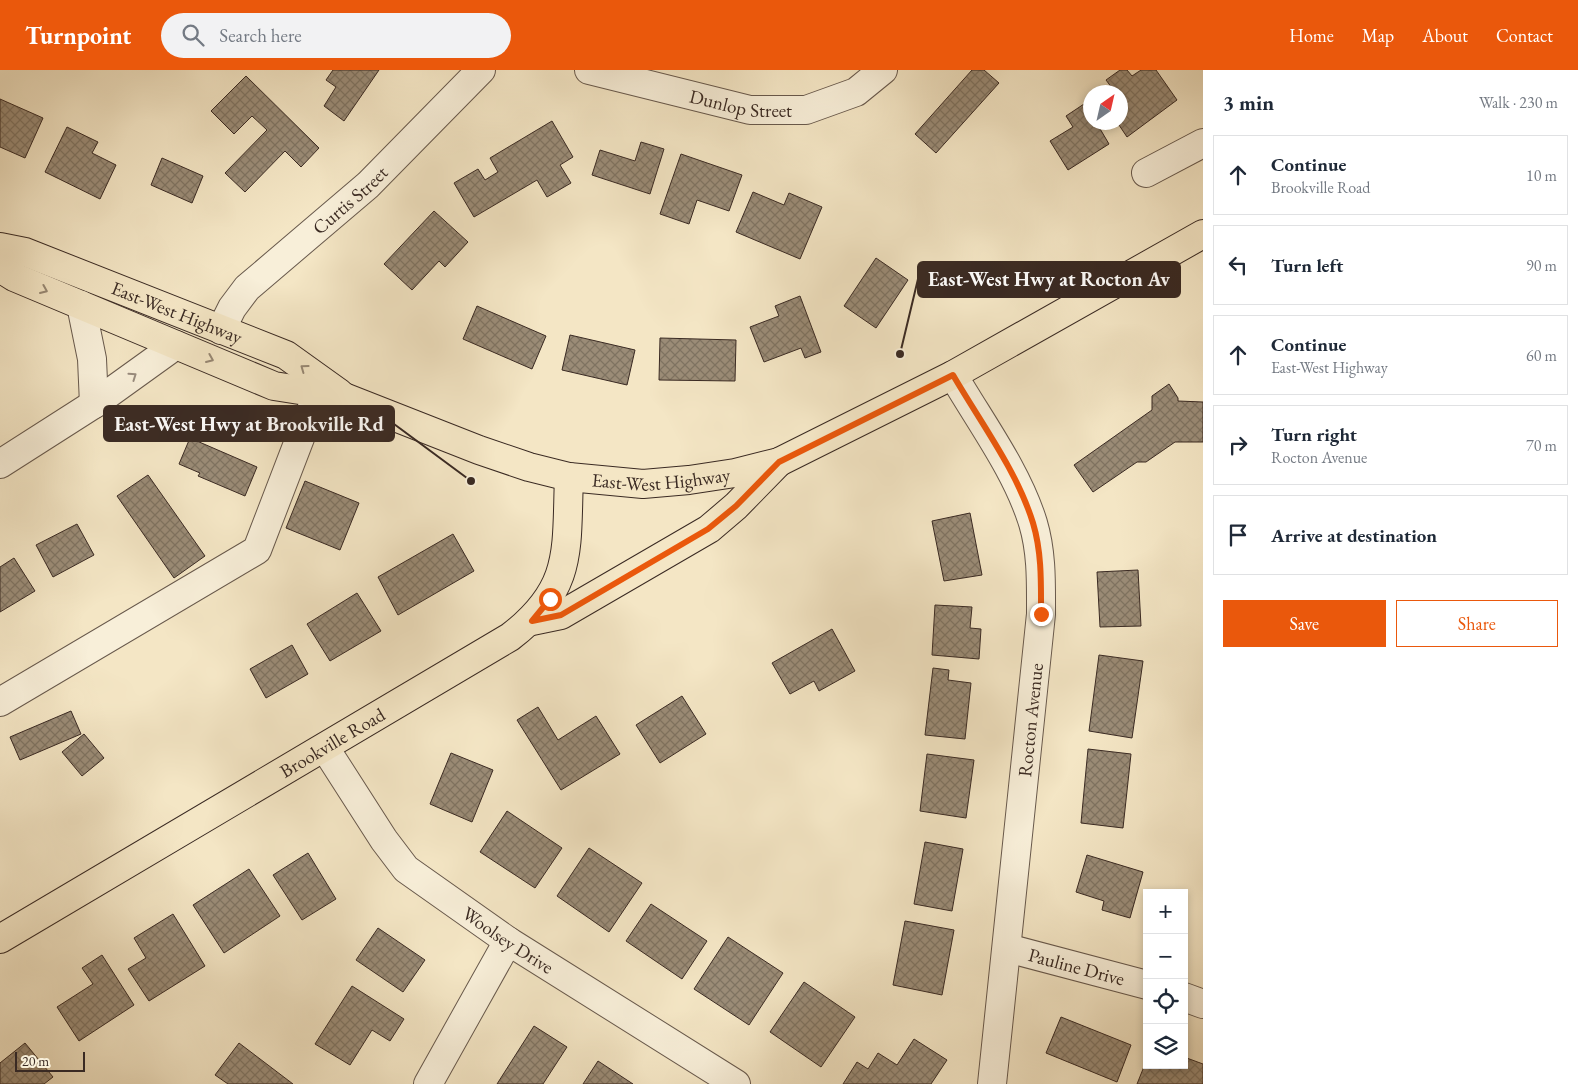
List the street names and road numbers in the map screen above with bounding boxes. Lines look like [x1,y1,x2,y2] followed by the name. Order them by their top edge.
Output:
[687,83,792,123] street label: Dunlop Street
[307,160,393,240] street label: Curtis Street
[108,275,247,350] street label: East-West Highway
[591,462,733,497] street label: East-West Highway
[1012,662,1049,778] street label: Rocton Avenue
[275,702,390,784] street label: Brookville Road
[457,901,558,980] street label: Woolsey Drive
[1026,942,1127,992] street label: Pauline Drive

